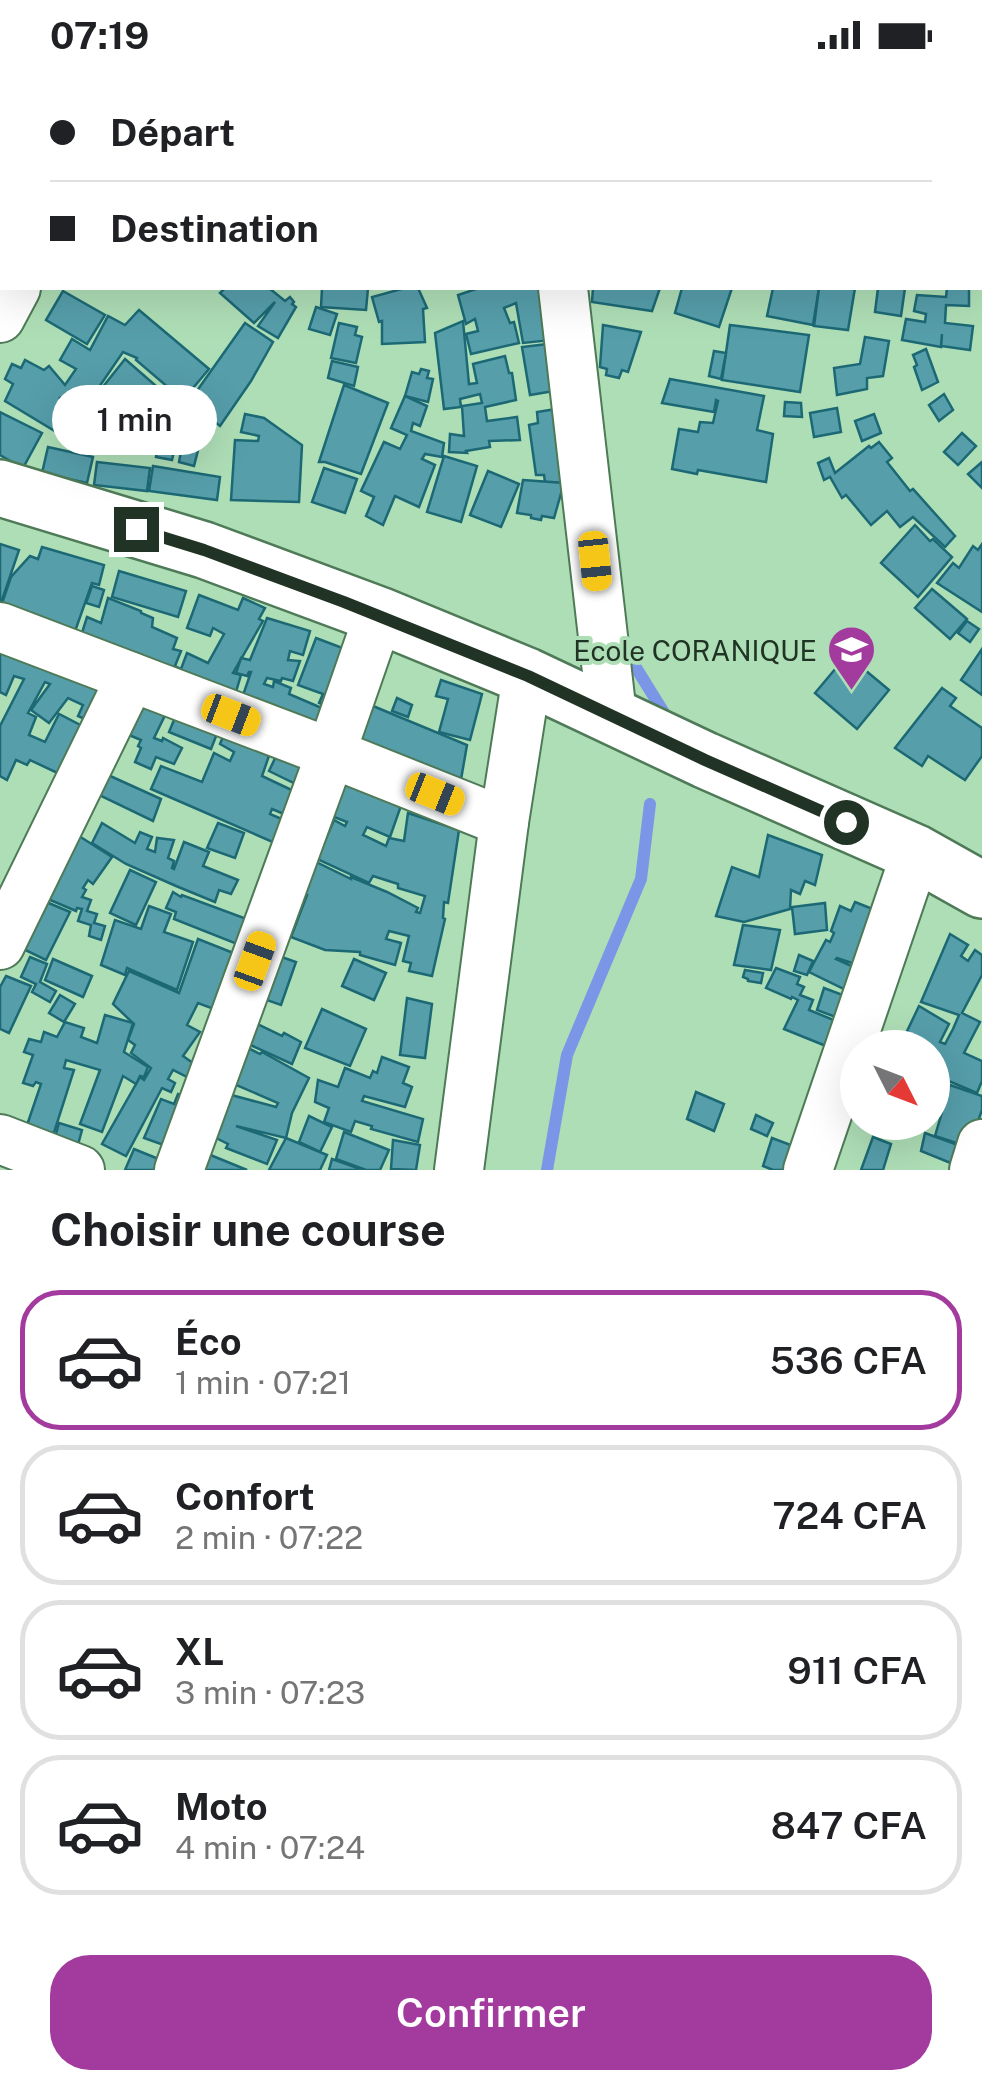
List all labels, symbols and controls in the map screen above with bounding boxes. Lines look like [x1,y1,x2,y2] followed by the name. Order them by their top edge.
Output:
[50,13,149,58] text: 07:19
[110,110,235,155] text: Départ
[110,206,319,251] text: Destination
[54,384,218,454] callout: 1 min
[96,401,173,438] text: 1 min
[114,507,159,552] route end
[577,530,613,592] car
[826,624,878,692] school or university icon: Ecole CORANIQUE
[573,634,817,667] place label: Ecole CORANIQUE
[198,690,264,740] car
[402,769,468,819] car
[824,800,869,845] route start
[231,928,279,994] car
[840,1030,950,1140] north arrow
[840,1030,950,1140] map controls
[50,1203,446,1256] text: Choisir une course
[55,1315,145,1405] icon: car
[175,1319,242,1364] text: Éco
[770,1338,927,1383] text: 536 CFA
[175,1364,351,1401] text: 1 min · 07:21
[55,1470,145,1560] icon: car
[175,1474,315,1519] text: Confort
[772,1493,927,1538] text: 724 CFA
[175,1519,363,1556] text: 2 min · 07:22
[55,1625,145,1715] icon: car
[175,1629,224,1674] text: XL
[787,1648,927,1693] text: 911 CFA
[175,1674,365,1711] text: 3 min · 07:23
[55,1780,145,1870] icon: car
[175,1784,268,1829] text: Moto
[771,1803,927,1848] text: 847 CFA
[175,1829,365,1866] text: 4 min · 07:24
[50,1955,932,2070] button: Confirmer

